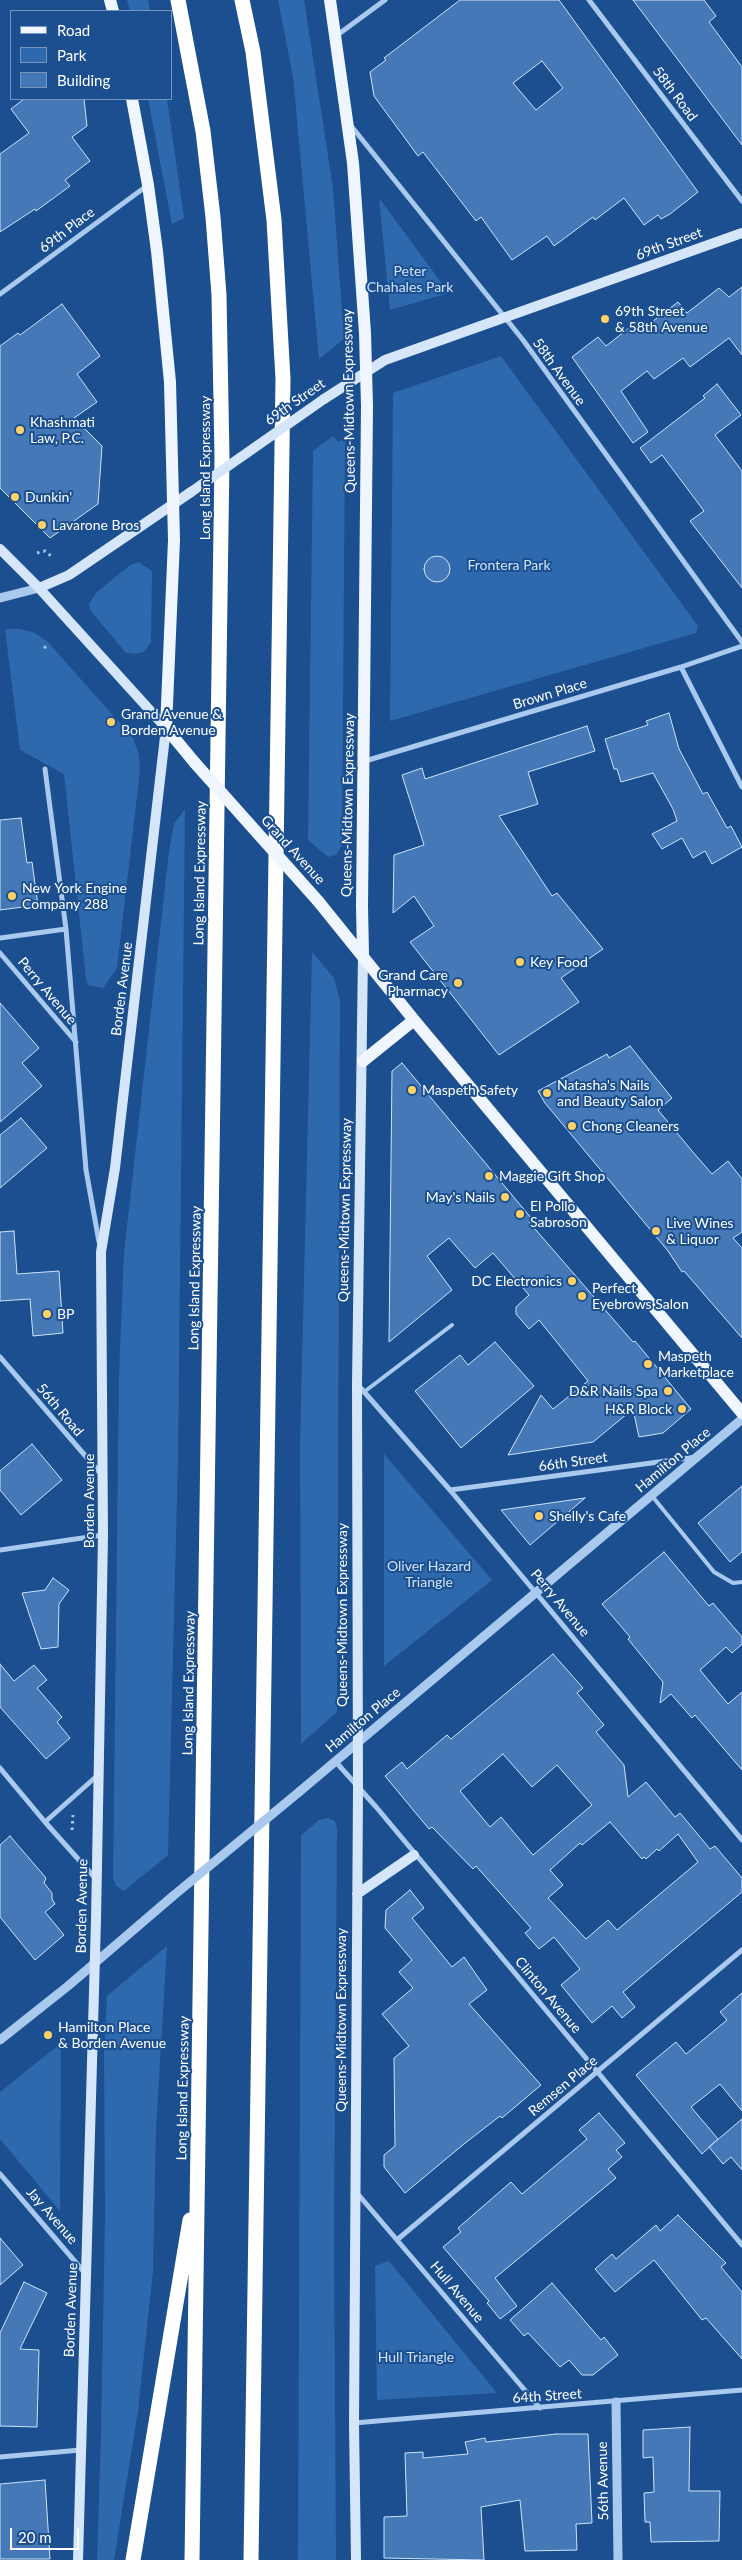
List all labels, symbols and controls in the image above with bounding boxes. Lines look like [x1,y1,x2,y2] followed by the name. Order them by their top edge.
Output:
[10,10,172,100] legend
[57,21,90,39] text: Road
[57,46,86,64] text: Park
[649,64,701,124] street label: 58th Road
[57,71,110,89] text: Building
[36,204,98,256] street label: 69th Place
[633,224,705,264] street label: 69th Street
[367,263,453,296] park label: Peter Chahales Park
[615,303,708,336] place label: 69th Street & 58th Avenue
[339,309,359,493] street label: Queens-Midtown Expressway
[599,313,611,325] marker: 69th Street & 58th Avenue
[529,335,589,409] street label: 58th Avenue
[262,375,328,429] street label: 69th Street
[197,396,213,540] street label: Long Island Expressway
[30,414,95,447] place label: Khashmati Law, P.C.
[14,424,26,436] marker: Khashmati Law, P.C.
[25,489,72,505] place label: Dunkin'
[9,491,21,503] marker: Dunkin'
[52,517,139,533] place label: Lavarone Bros
[36,519,48,531] marker: Lavarone Bros
[467,557,551,573] park label: Frontera Park
[511,675,589,713] street label: Brown Place
[121,706,222,739] place label: Grand Avenue & Borden Avenue
[338,713,358,897] street label: Queens-Midtown Expressway
[105,716,117,728] marker: Grand Avenue & Borden Avenue
[190,801,210,945] street label: Long Island Expressway
[257,812,329,888] street label: Grand Avenue
[22,880,127,912] place label: New York Engine Company 288
[6,890,18,902] marker: New York Engine Company 288
[108,941,136,1037] street label: Borden Avenue
[14,954,80,1028] street label: Perry Avenue
[530,954,588,970] place label: Key Food
[514,956,526,968] marker: Key Food
[378,967,448,1000] place label: Grand Care Pharmacy
[452,977,464,989] marker: Grand Care Pharmacy
[557,1077,664,1110] place label: Natasha's Nails and Beauty Salon
[422,1082,518,1098] place label: Maspeth Safety
[406,1084,418,1096] marker: Maspeth Safety
[541,1087,553,1099] marker: Natasha's Nails and Beauty Salon
[335,1118,355,1302] street label: Queens-Midtown Expressway
[582,1118,679,1134] place label: Chong Cleaners
[566,1120,578,1132] marker: Chong Cleaners
[499,1168,605,1184] place label: Maggie Gift Shop
[483,1170,495,1182] marker: Maggie Gift Shop
[426,1189,495,1205] place label: May's Nails
[499,1191,511,1203] marker: May's Nails
[530,1198,587,1230] place label: El Pollo Sabroson
[185,1206,205,1350] street label: Long Island Expressway
[514,1208,526,1220] marker: El Pollo Sabroson
[666,1215,734,1248] place label: Live Wines & Liquor
[650,1225,662,1237] marker: Live Wines & Liquor
[471,1273,562,1289] place label: DC Electronics
[566,1275,578,1287] marker: DC Electronics
[592,1280,689,1312] place label: Perfect Eyebrows Salon
[576,1290,588,1302] marker: Perfect Eyebrows Salon
[57,1306,74,1322] place label: BP
[41,1308,53,1320] marker: BP
[658,1348,734,1380] place label: Maspeth Marketplace
[642,1358,654,1370] marker: Maspeth Marketplace
[33,1380,87,1440] street label: 56th Road
[569,1383,658,1399] place label: D&R Nails Spa
[662,1385,674,1397] marker: D&R Nails Spa
[605,1401,672,1417] place label: H&R Block
[676,1403,688,1415] marker: H&R Block
[632,1424,714,1496] street label: Hamilton Place
[537,1449,609,1475] street label: 66th Street
[81,1454,97,1548] street label: Borden Avenue
[549,1508,626,1524] place label: Shelly's Cafe
[533,1510,545,1522] marker: Shelly's Cafe
[334,1523,350,1707] street label: Queens-Midtown Expressway
[387,1558,471,1590] park label: Oliver Hazard Triangle
[527,1566,593,1640] street label: Perry Avenue
[179,1611,199,1755] street label: Long Island Expressway
[322,1684,404,1756] street label: Hamilton Place
[73,1859,91,1953] street label: Borden Avenue
[333,1928,349,2112] street label: Queens-Midtown Expressway
[511,1953,585,2037] street label: Clinton Avenue
[173,2016,193,2160] street label: Long Island Expressway
[58,2019,166,2052] place label: Hamilton Place & Borden Avenue
[42,2029,54,2041] marker: Hamilton Place & Borden Avenue
[525,2052,601,2120] street label: Remsen Place
[23,2184,81,2248] street label: Jay Avenue
[426,2258,488,2326] street label: Hull Avenue
[61,2262,81,2358] street label: Borden Avenue
[378,2349,454,2365] park label: Hull Triangle
[512,2385,582,2407] street label: 64th Street
[594,2441,612,2521] street label: 56th Avenue
[12,2518,81,2550] scale bar
[18,2528,52,2546] text: 20 m

